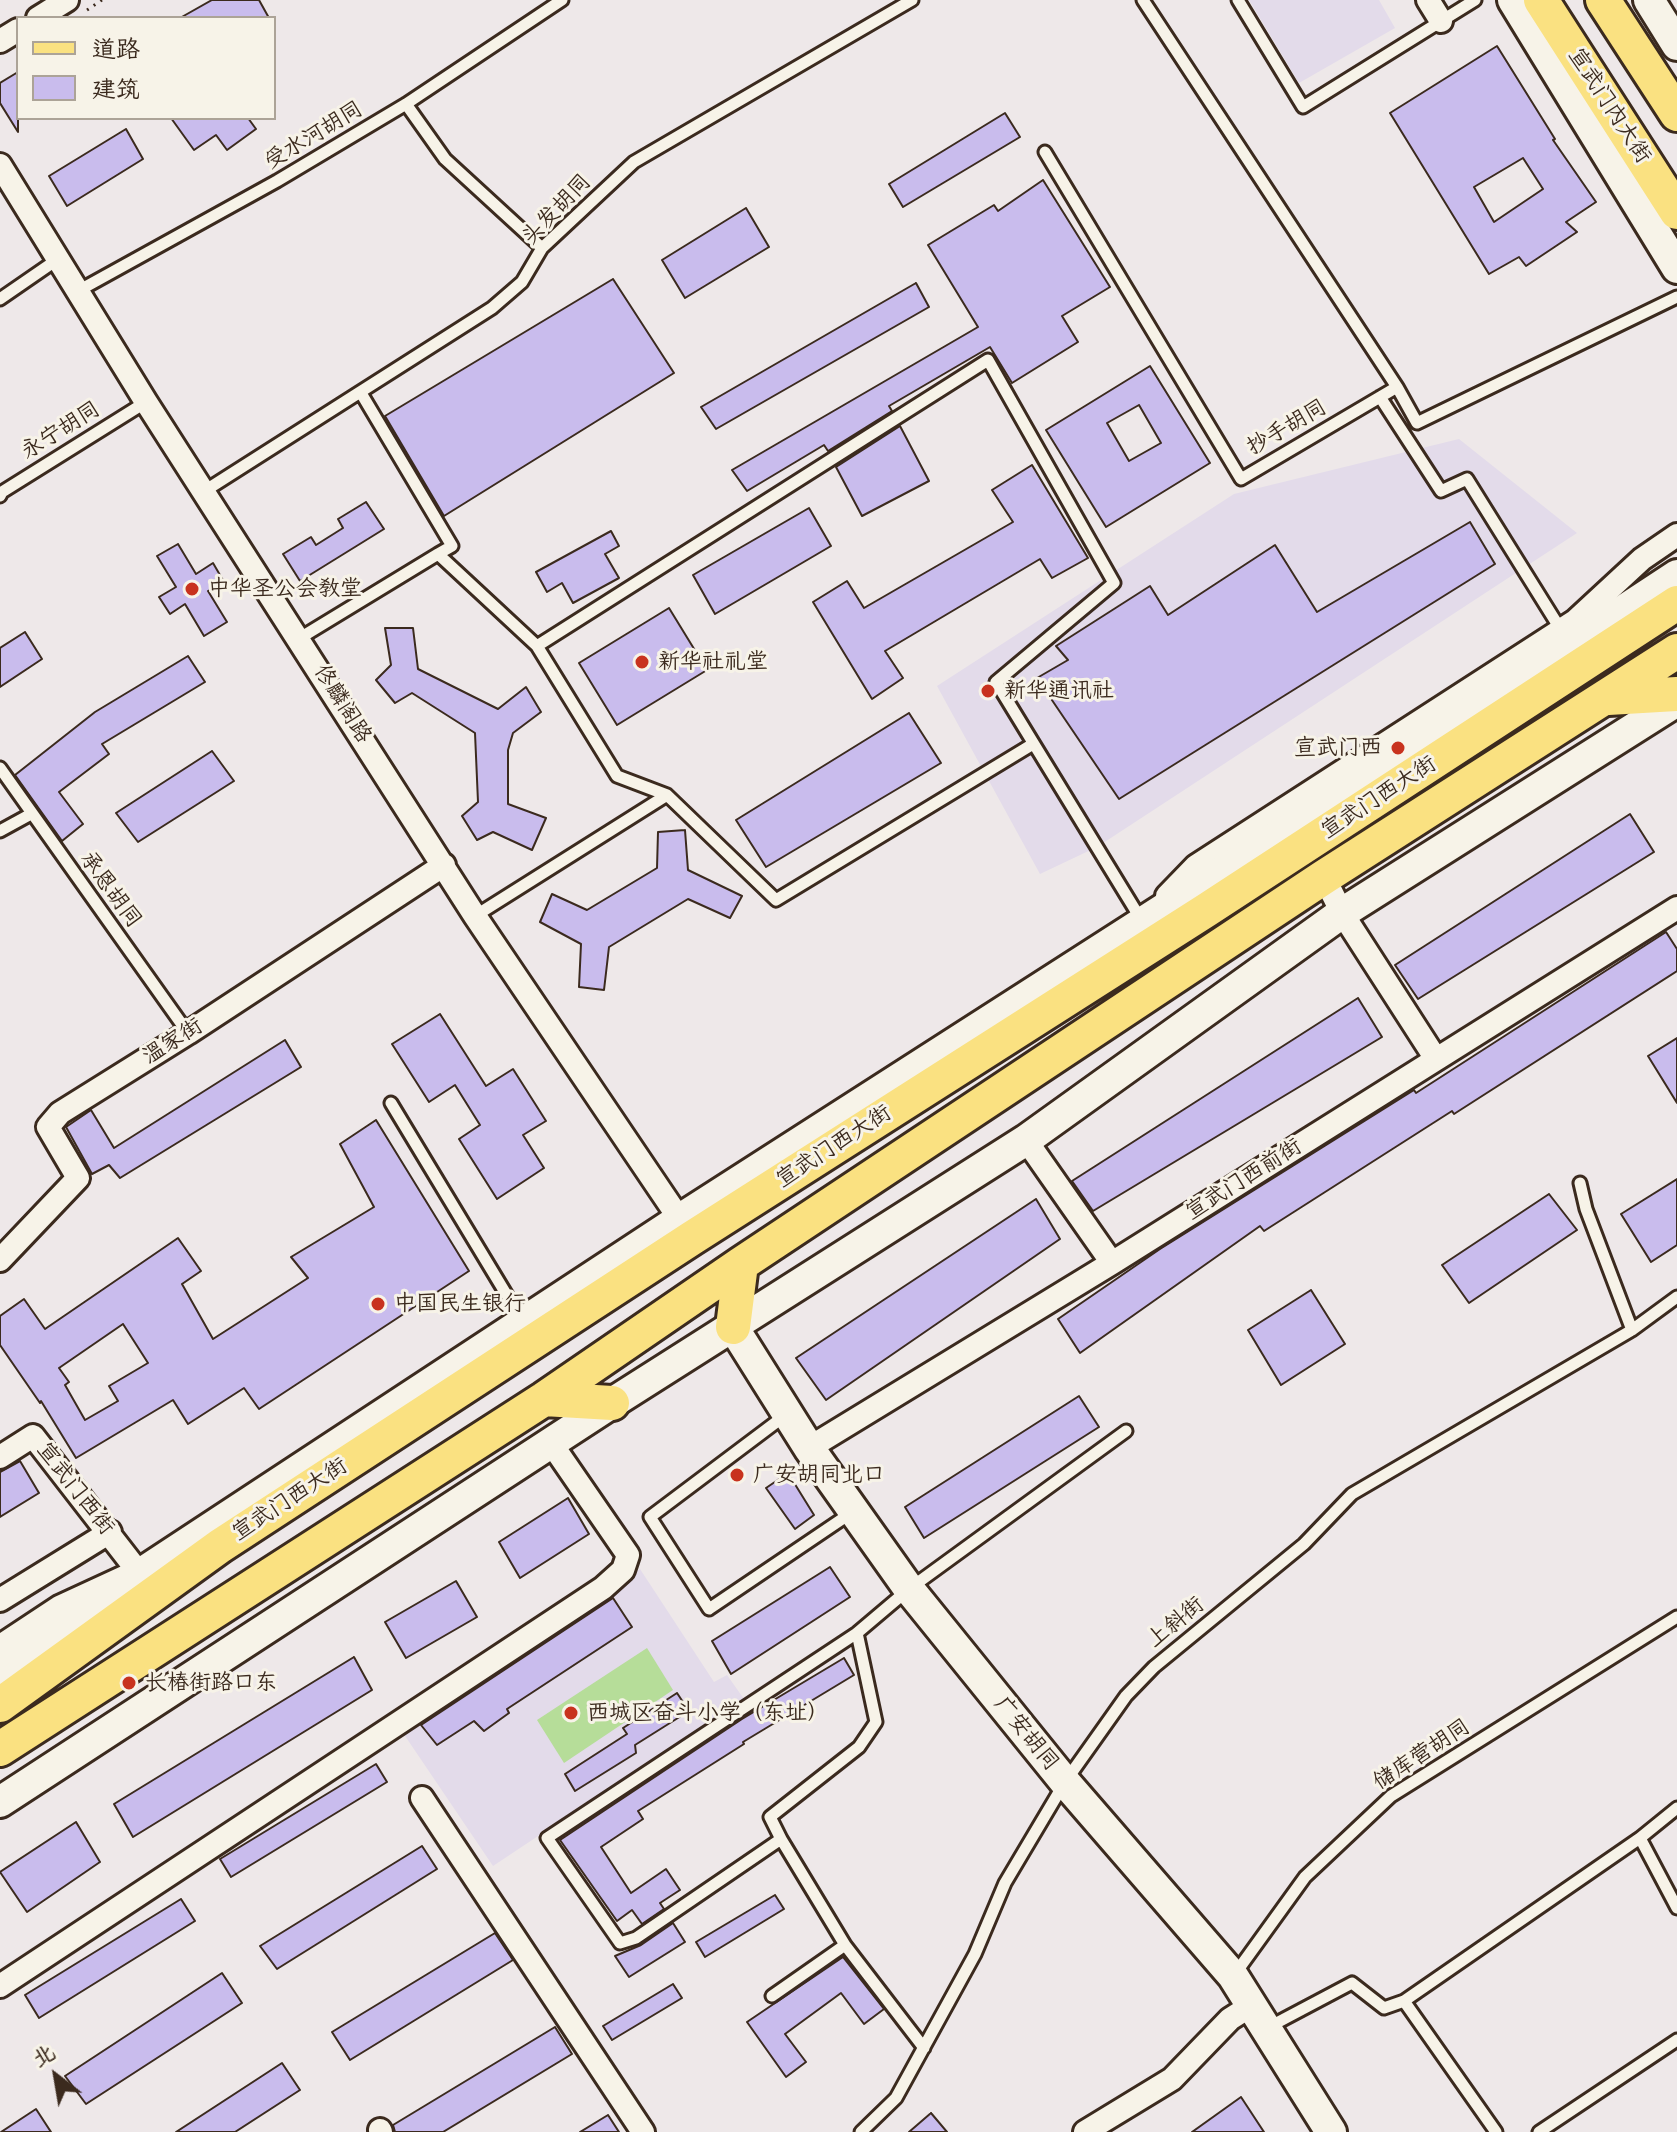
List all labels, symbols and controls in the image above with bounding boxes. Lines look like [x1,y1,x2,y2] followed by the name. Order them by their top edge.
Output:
[16,16,276,120] legend
[92,35,140,64] text: 道路
[1562,43,1656,169] street label: 宣武门内大街
[92,75,140,104] text: 建筑
[260,96,368,176] street label: 受水河胡同
[517,169,597,251] street label: 头发胡同
[1242,395,1332,461] street label: 抄手胡同
[17,396,105,466] street label: 永宁胡同
[208,576,362,602] place label: 中华圣公会教堂
[183,580,201,598] marker: 中华圣公会教堂
[658,649,768,675] place label: 新华社礼堂
[633,653,651,671] marker: 新华社礼堂
[307,660,377,748] street label: 佟麟阁路
[1004,678,1114,704] place label: 新华通讯社
[979,682,997,700] marker: 新华通讯社
[1294,735,1382,761] place label: 宣武门西
[1389,739,1407,757] marker: 宣武门西
[1316,751,1442,845] street label: 宣武门西大街
[73,847,147,933] street label: 承恩胡同
[138,1013,208,1071] street label: 温家街
[771,1100,897,1194] street label: 宣武门西大街
[1181,1134,1307,1226] street label: 宣武门西前街
[394,1291,526,1317] place label: 中国民生银行
[369,1295,387,1313] marker: 中国民生银行
[31,1438,119,1540] street label: 宣武门西街
[227,1453,353,1547] street label: 宣武门西大街
[753,1462,885,1488] place label: 广安胡同北口
[728,1466,746,1484] marker: 广安胡同北口
[1142,1592,1210,1654] street label: 上斜街
[145,1670,277,1696] place label: 长椿街路口东
[120,1674,138,1692] marker: 长椿街路口东
[988,1691,1064,1777] street label: 广安胡同
[587,1700,829,1726] place label: 西城区奋斗小学（东址）
[562,1704,580,1722] marker: 西城区奋斗小学（东址）
[1369,1714,1475,1796] street label: 储库营胡同
[16,2036,96,2116] north arrow
[27,2038,60,2073] text: 北

